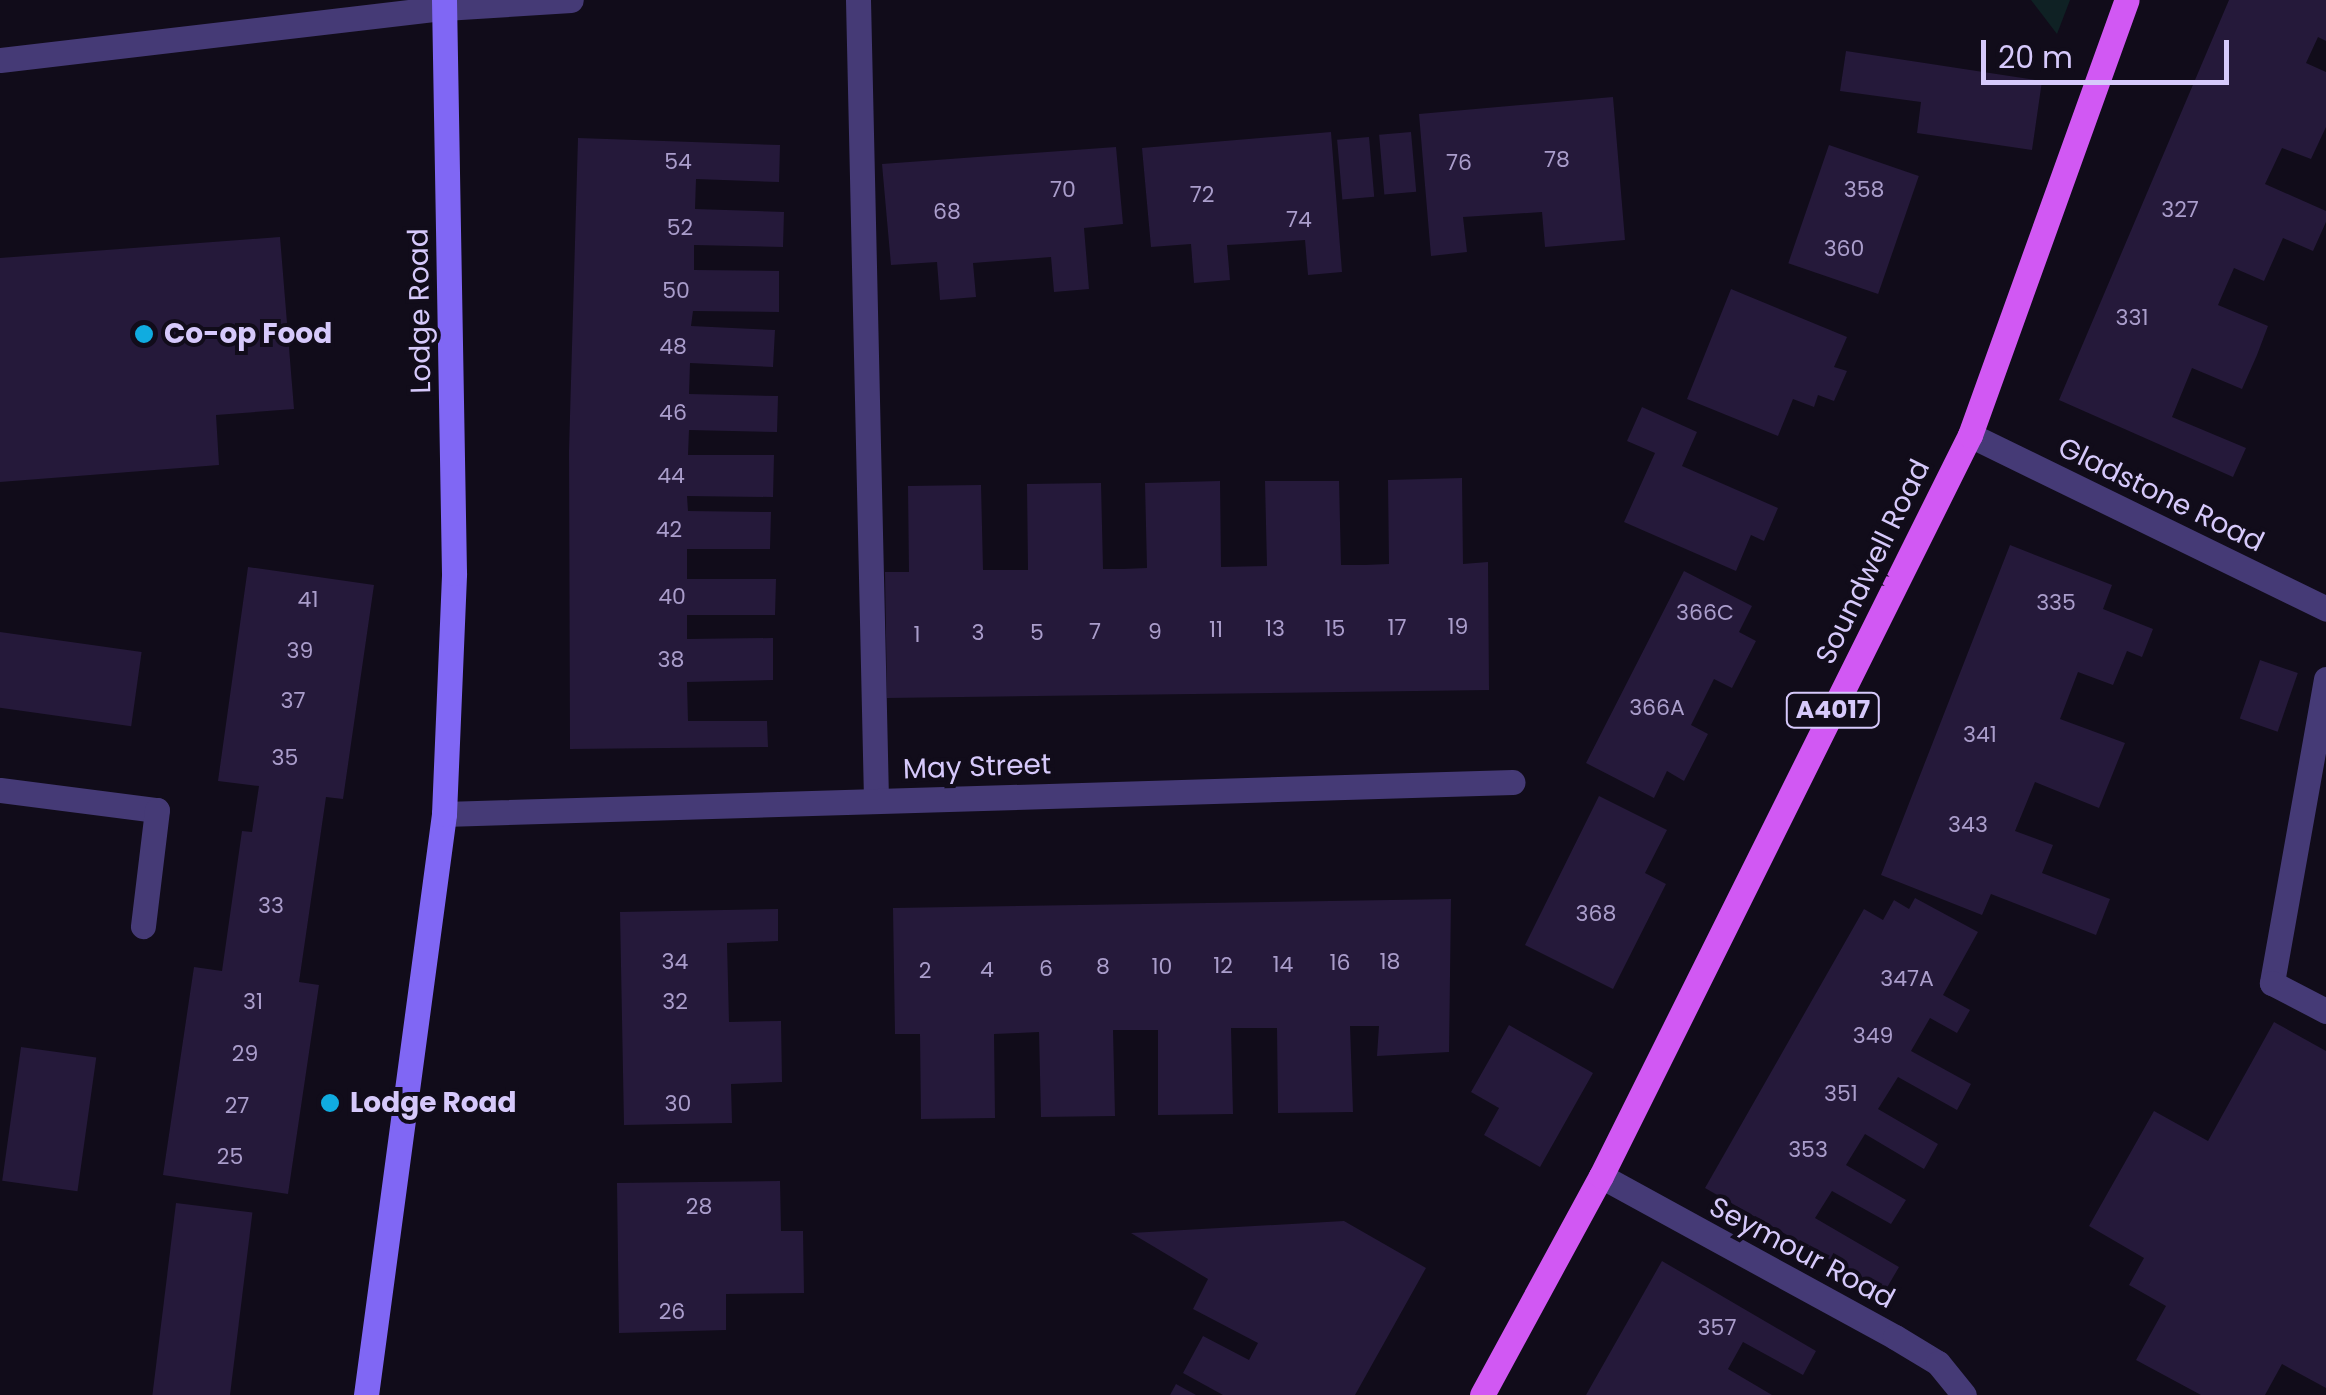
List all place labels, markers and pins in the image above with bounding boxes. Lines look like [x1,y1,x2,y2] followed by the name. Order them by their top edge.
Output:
[164,317,332,351] place label: Co-op Food
[133,323,155,345] marker: Co-op Food
[350,1086,517,1120] place label: Lodge Road
[319,1092,341,1114] marker: Lodge Road

